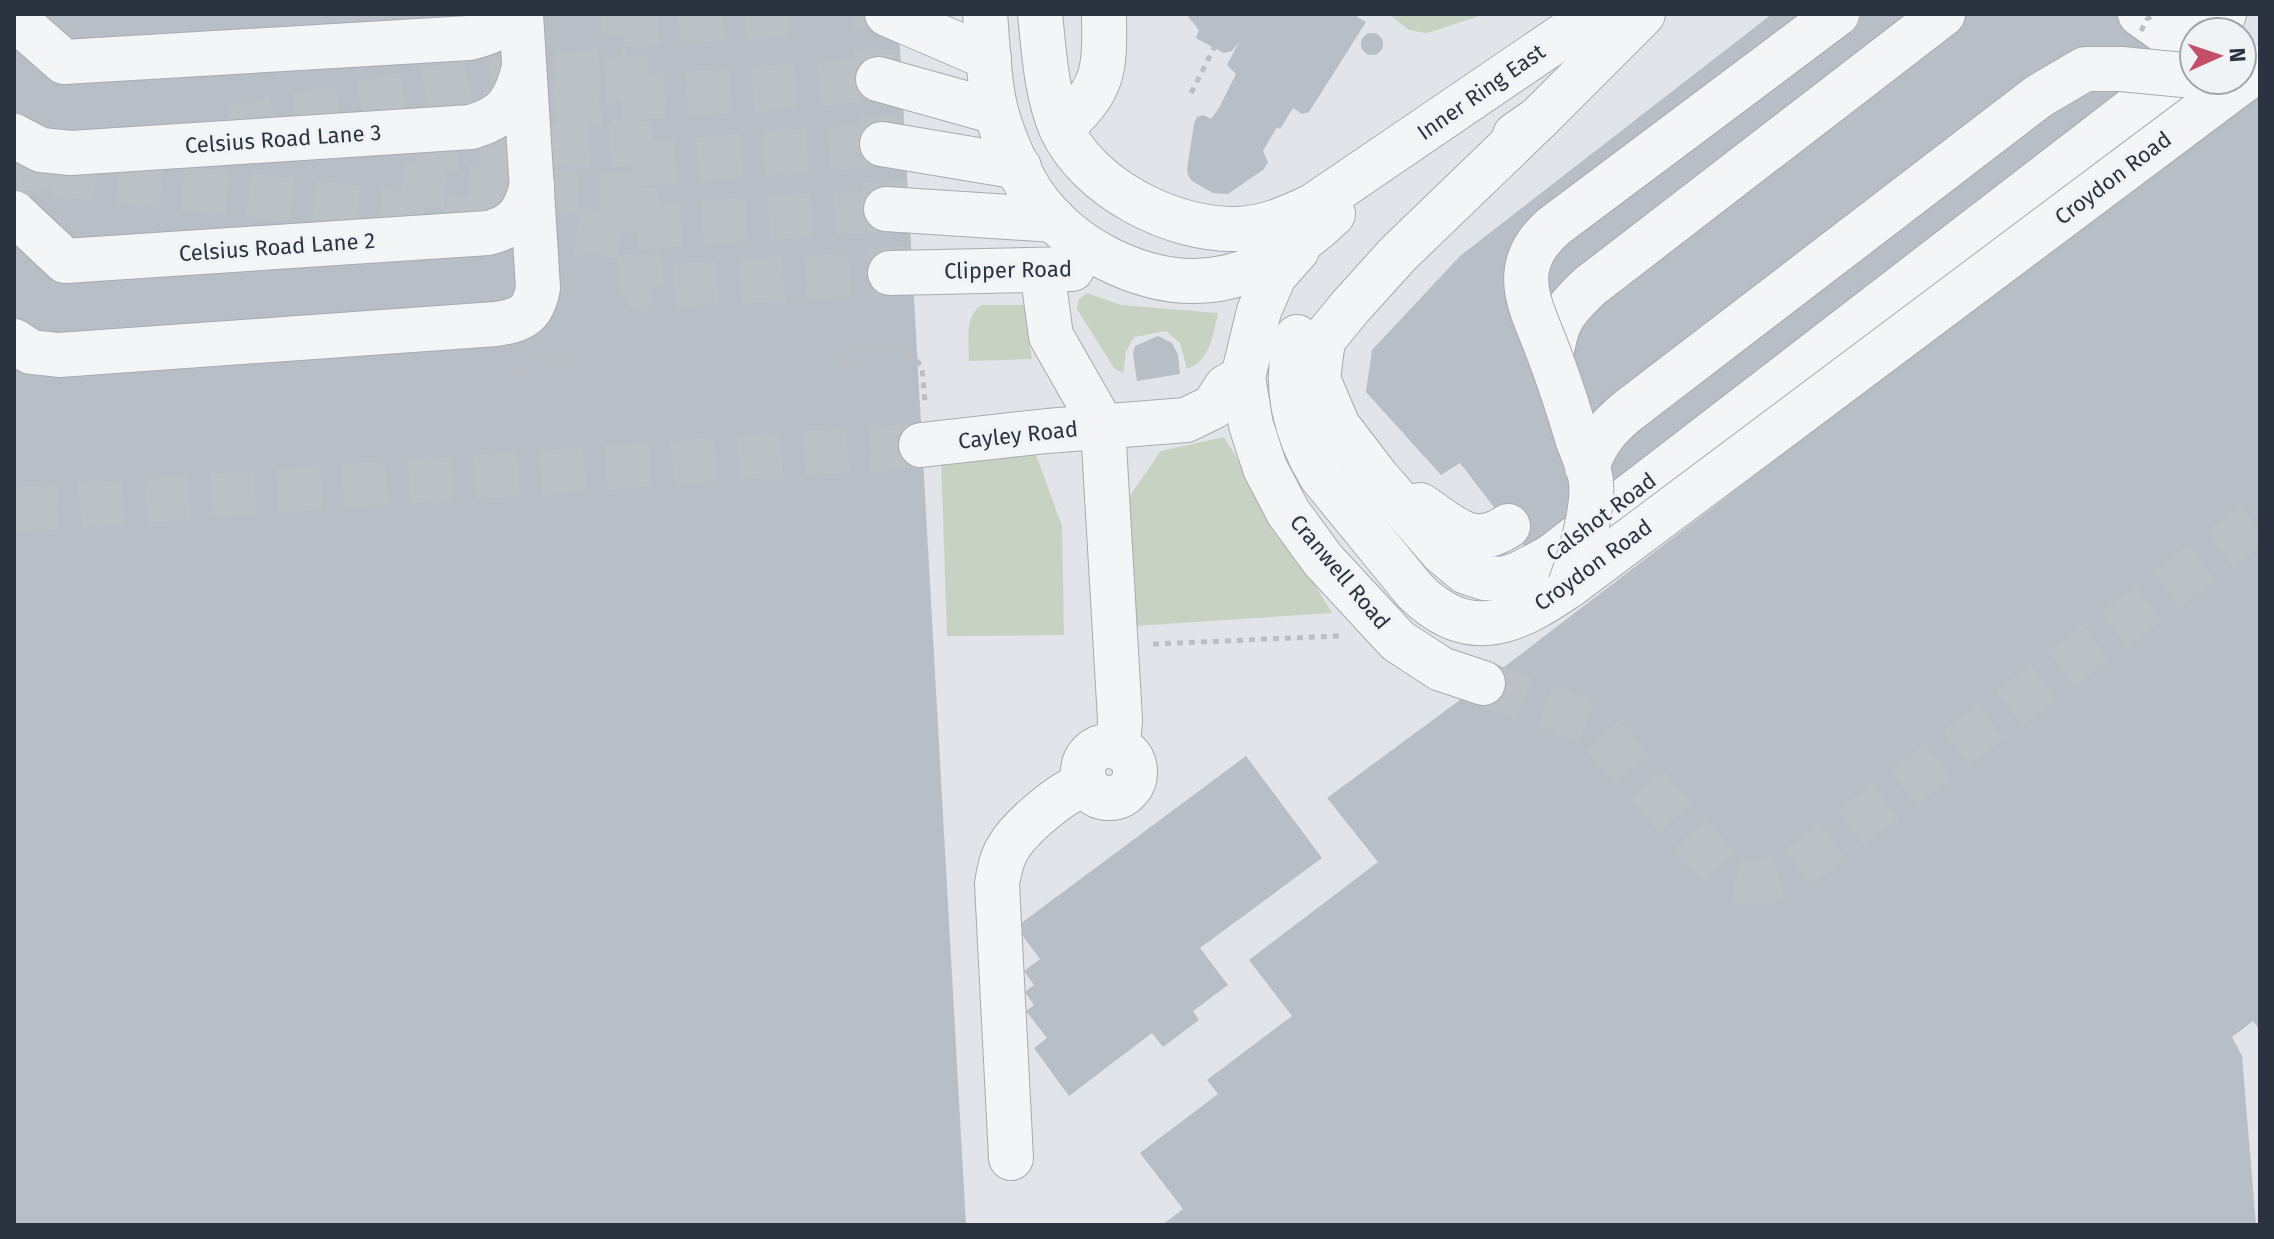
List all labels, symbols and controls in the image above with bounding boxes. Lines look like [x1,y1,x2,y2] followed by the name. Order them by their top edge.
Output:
[2178,16,2258,96] north arrow
[1412,38,1550,146] street label: Inner Ring East
[2224,47,2251,63] text: N
[184,119,382,159] street label: Celsius Road Lane 3
[2049,125,2177,231] street label: Croydon Road
[178,227,376,267] street label: Celsius Road Lane 2
[944,255,1072,285] street label: Clipper Road
[957,415,1079,455] street label: Cayley Road
[1541,467,1661,567] street label: Calshot Road
[1284,509,1396,635] street label: Cranwell Road
[1529,513,1657,617] street label: Croydon Road

